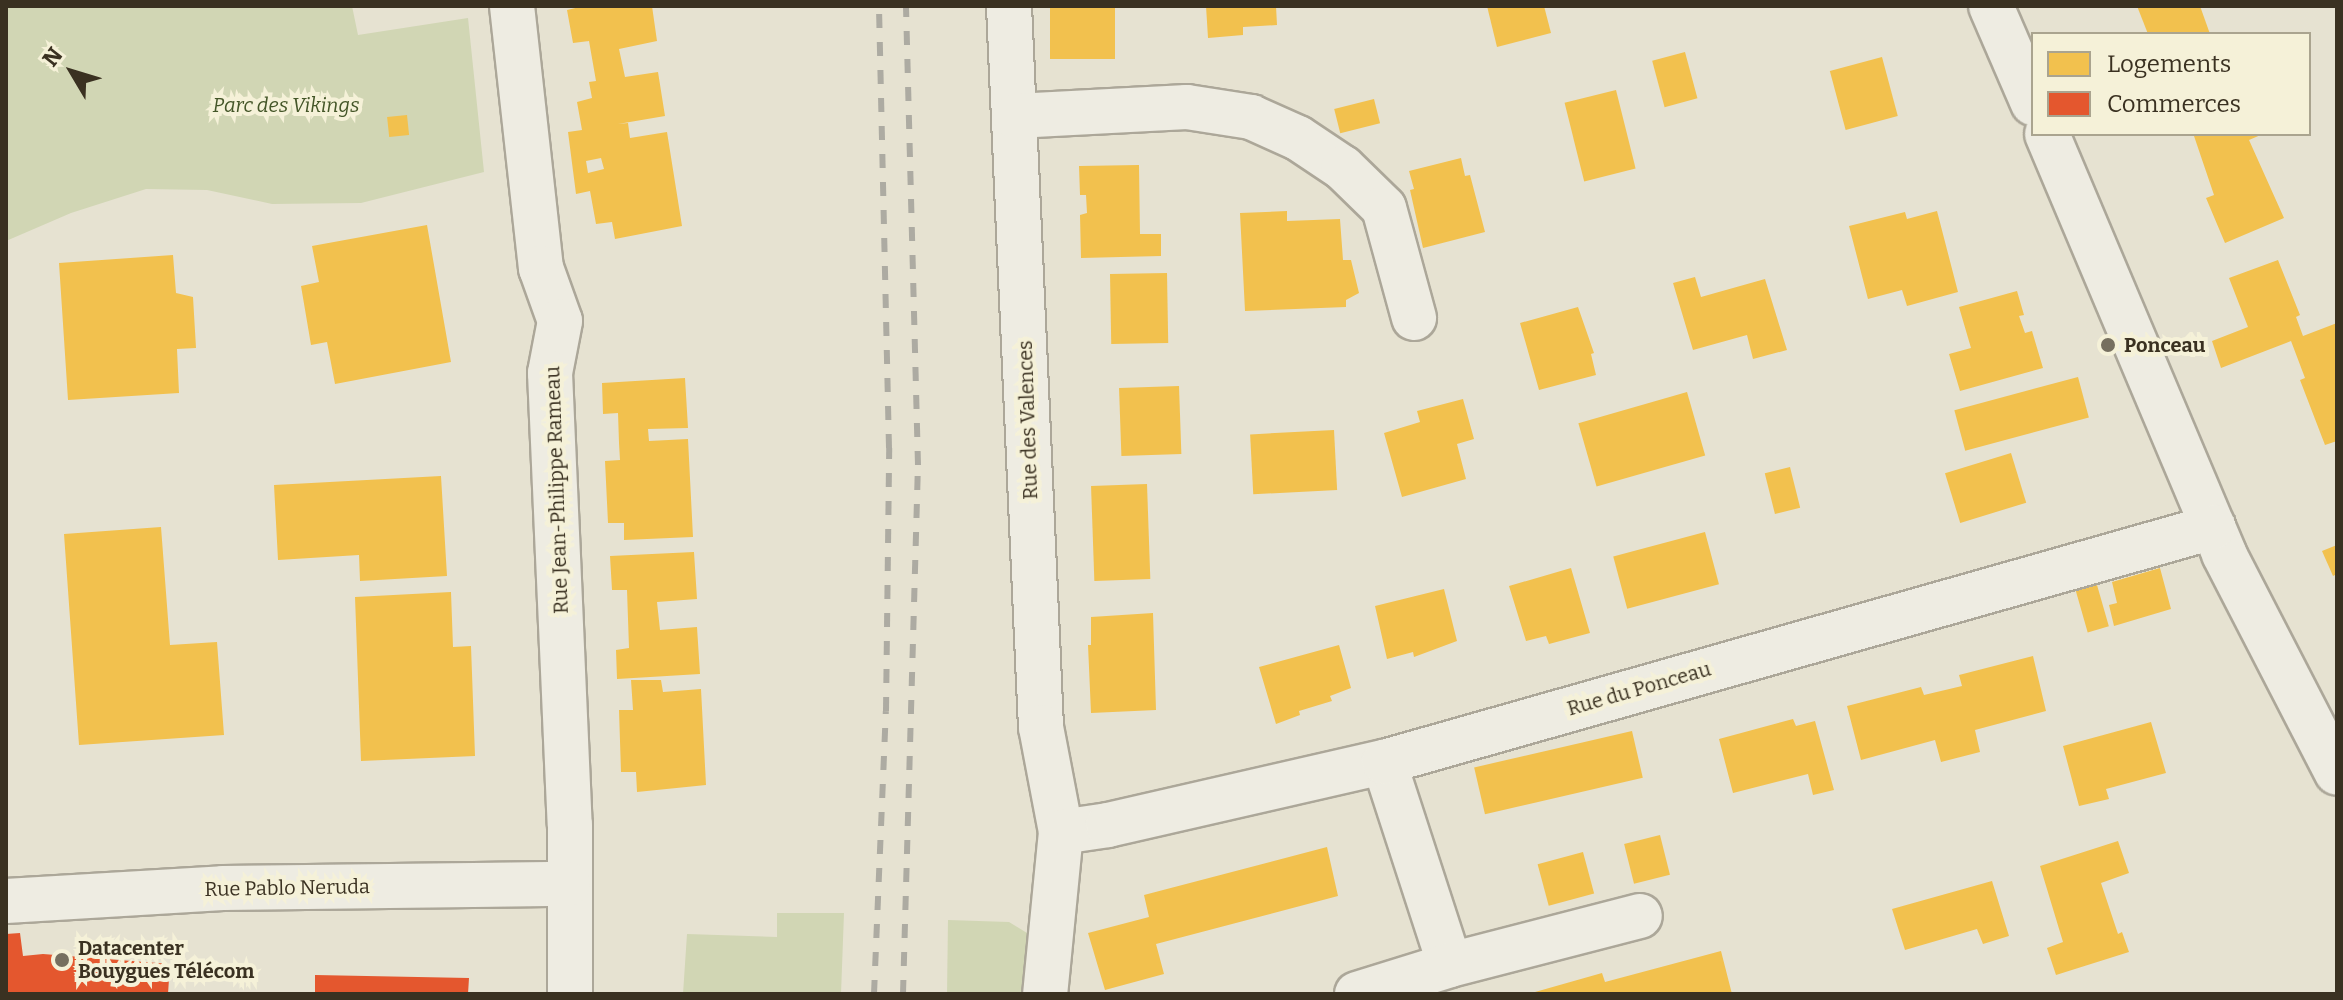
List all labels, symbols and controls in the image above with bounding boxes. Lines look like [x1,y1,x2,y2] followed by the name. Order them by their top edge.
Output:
[32,32,112,112] north arrow
[2031,32,2311,136] legend
[37,42,69,72] text: N
[2107,50,2231,78] text: Logements
[2107,90,2241,118] text: Commerces
[213,93,359,117] park label: Parc des Vikings
[2124,333,2205,357] place label: Ponceau
[2099,336,2117,354] marker: Ponceau
[1013,340,1043,500] street label: Rue des Valences
[541,366,573,614] street label: Rue Jean-Philippe Rameau
[1564,657,1714,721] street label: Rue du Ponceau
[204,875,370,901] street label: Rue Pablo Neruda
[78,936,254,983] place label: Datacenter Bouygues Télécom
[53,951,71,969] marker: Datacenter Bouygues Télécom

